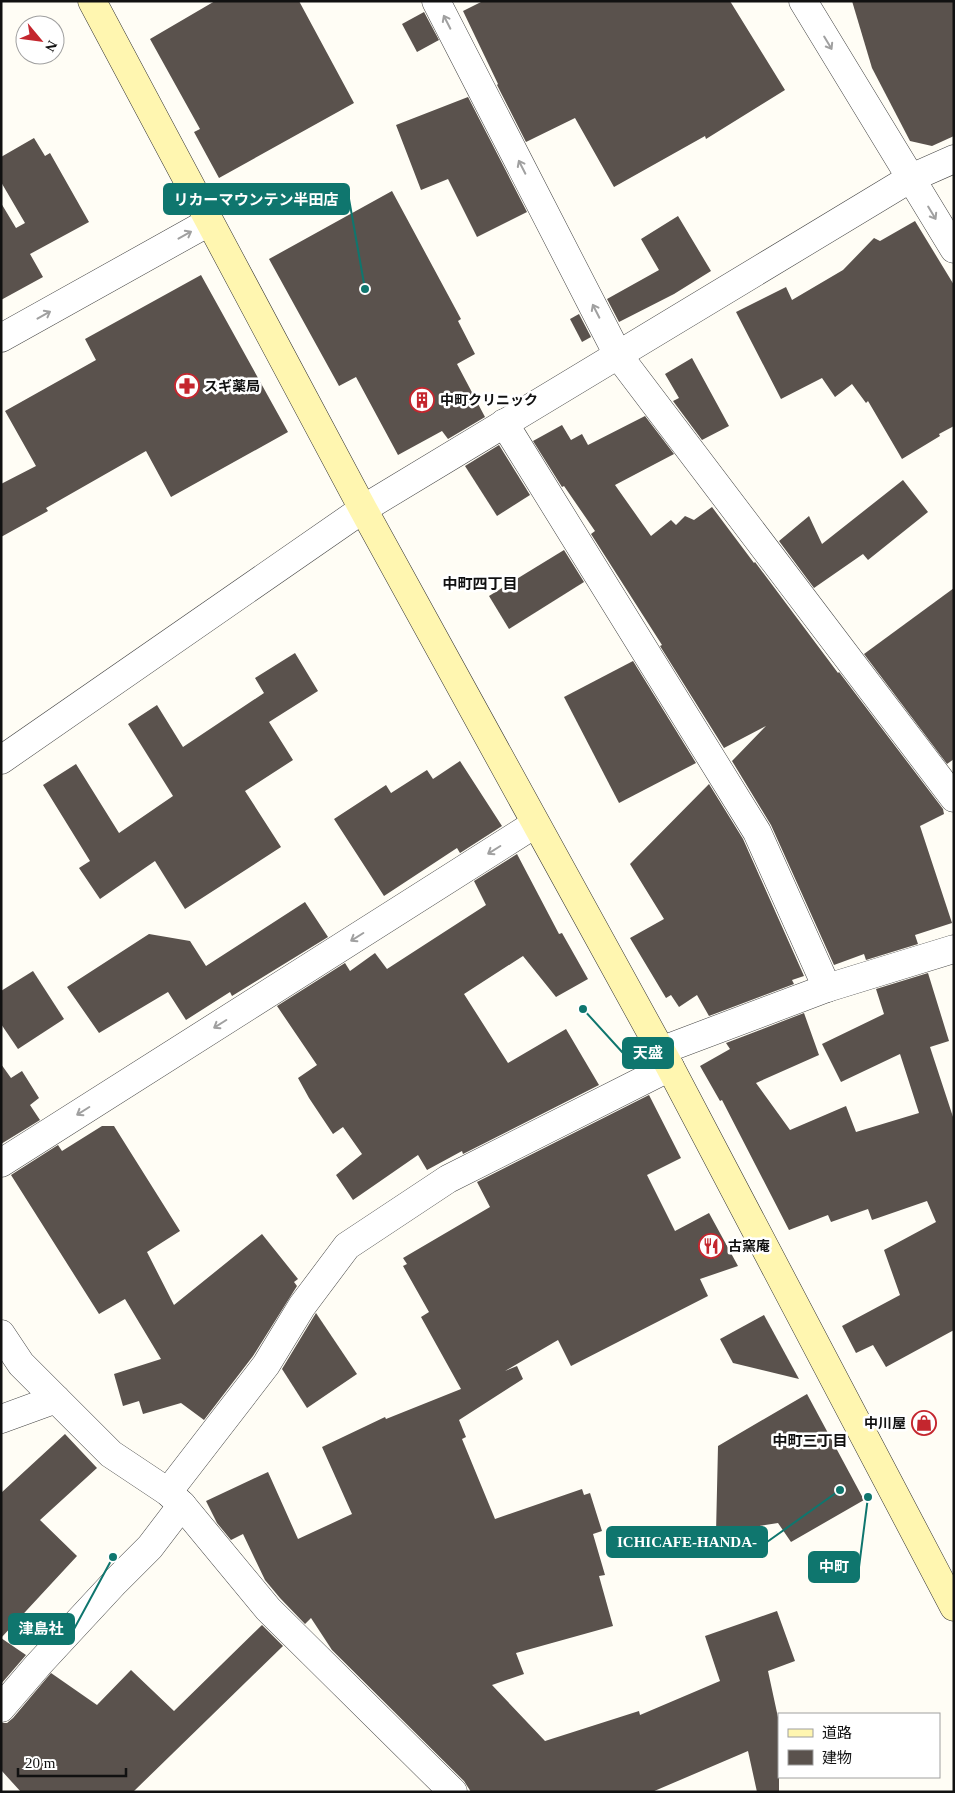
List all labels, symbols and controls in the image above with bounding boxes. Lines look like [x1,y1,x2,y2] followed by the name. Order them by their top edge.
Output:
[15,15,65,65] north arrow
[442,15,452,30] one-way arrow
[823,35,833,49] one-way arrow
[42,38,60,54] text: N
[517,160,526,175] one-way arrow
[164,184,349,214] callout: リカーマウンテン半田店
[173,192,339,208] text: リカーマウンテン半田店
[928,206,938,220] one-way arrow
[178,230,193,240] one-way arrow
[591,304,601,319] one-way arrow
[36,309,50,319] one-way arrow
[174,373,200,399] pharmacy icon: スギ薬局
[204,378,260,394] place label: スギ薬局
[409,387,435,413] building icon: 中町クリニック
[440,393,538,408] place label: 中町クリニック
[442,576,518,592] district label: 中町四丁目
[488,845,502,855] one-way arrow
[350,932,364,942] one-way arrow
[213,1019,227,1029] one-way arrow
[623,1038,673,1068] callout: 天盛
[633,1044,663,1061] text: 天盛
[76,1106,90,1116] one-way arrow
[698,1233,724,1259] restaurant icon: 古窯庵
[728,1239,770,1254] place label: 古窯庵
[911,1410,937,1436] shop icon: 中川屋
[864,1416,906,1431] place label: 中川屋
[772,1433,848,1449] district label: 中町三丁目
[607,1527,767,1557] callout: ICHICAFE-HANDA-
[617,1534,757,1550] text: ICHICAFE-HANDA-
[809,1552,859,1582] callout: 中町
[819,1559,849,1575] text: 中町
[9,1614,74,1644] callout: 津島社
[18,1620,64,1637] text: 津島社
[778,1713,940,1778] legend
[822,1725,852,1741] text: 道路
[18,1746,125,1778] scale bar
[822,1750,852,1766] text: 建物
[25,1755,56,1771] text: 20 m

